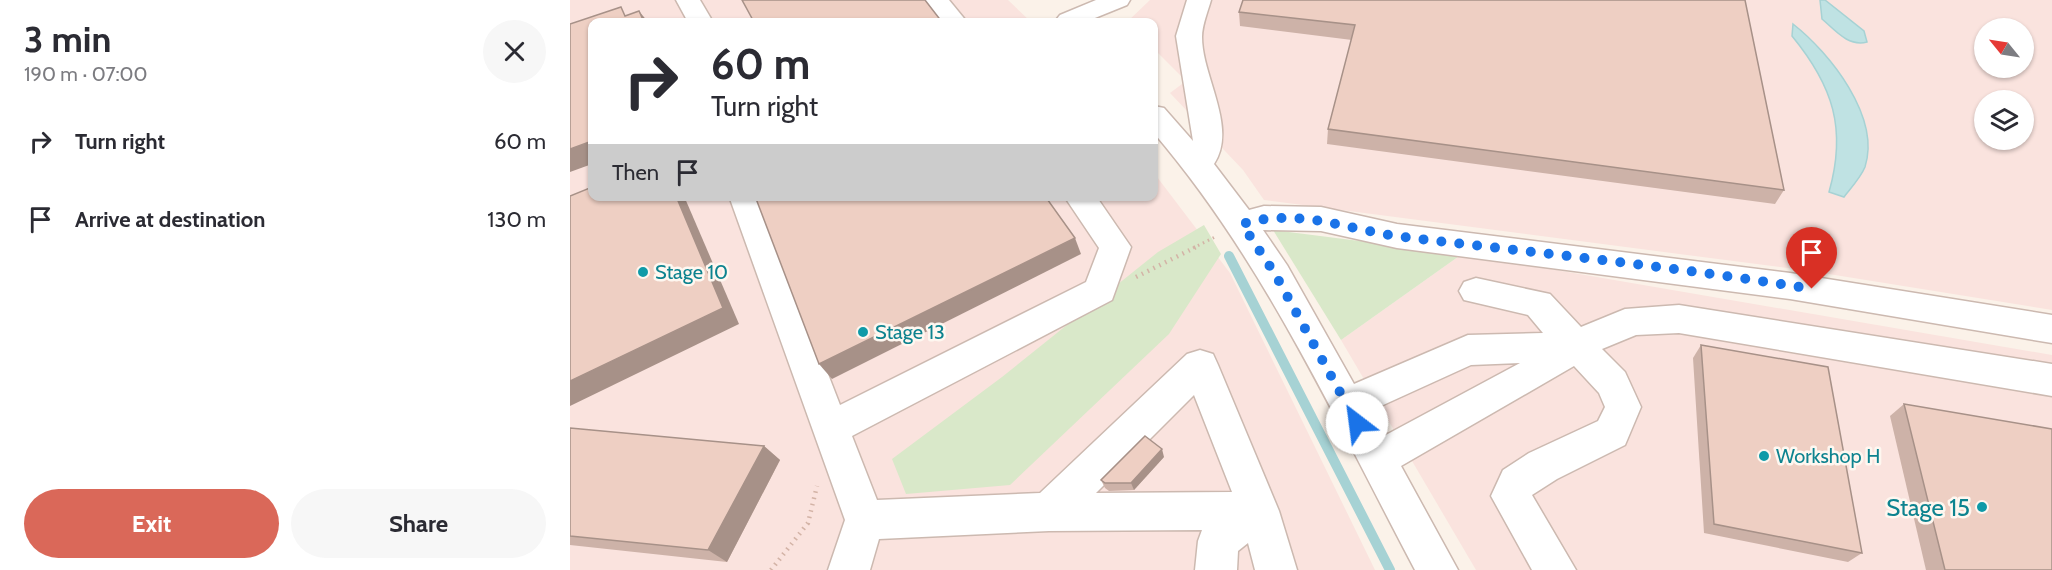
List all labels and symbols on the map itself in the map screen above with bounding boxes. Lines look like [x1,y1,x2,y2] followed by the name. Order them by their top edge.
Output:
[1974,18,2034,78] north arrow
[1786,227,1837,289] pin
[655,260,728,284] place label: Stage 10
[636,265,650,279] marker: Stage 10
[875,320,945,344] place label: Stage 13
[856,325,870,339] marker: Stage 13
[1325,391,1389,455] position arrow
[1776,444,1880,468] place label: Workshop H
[1757,449,1771,463] marker: Workshop H
[1886,493,1970,522] place label: Stage 15
[1975,500,1989,514] marker: Stage 15

